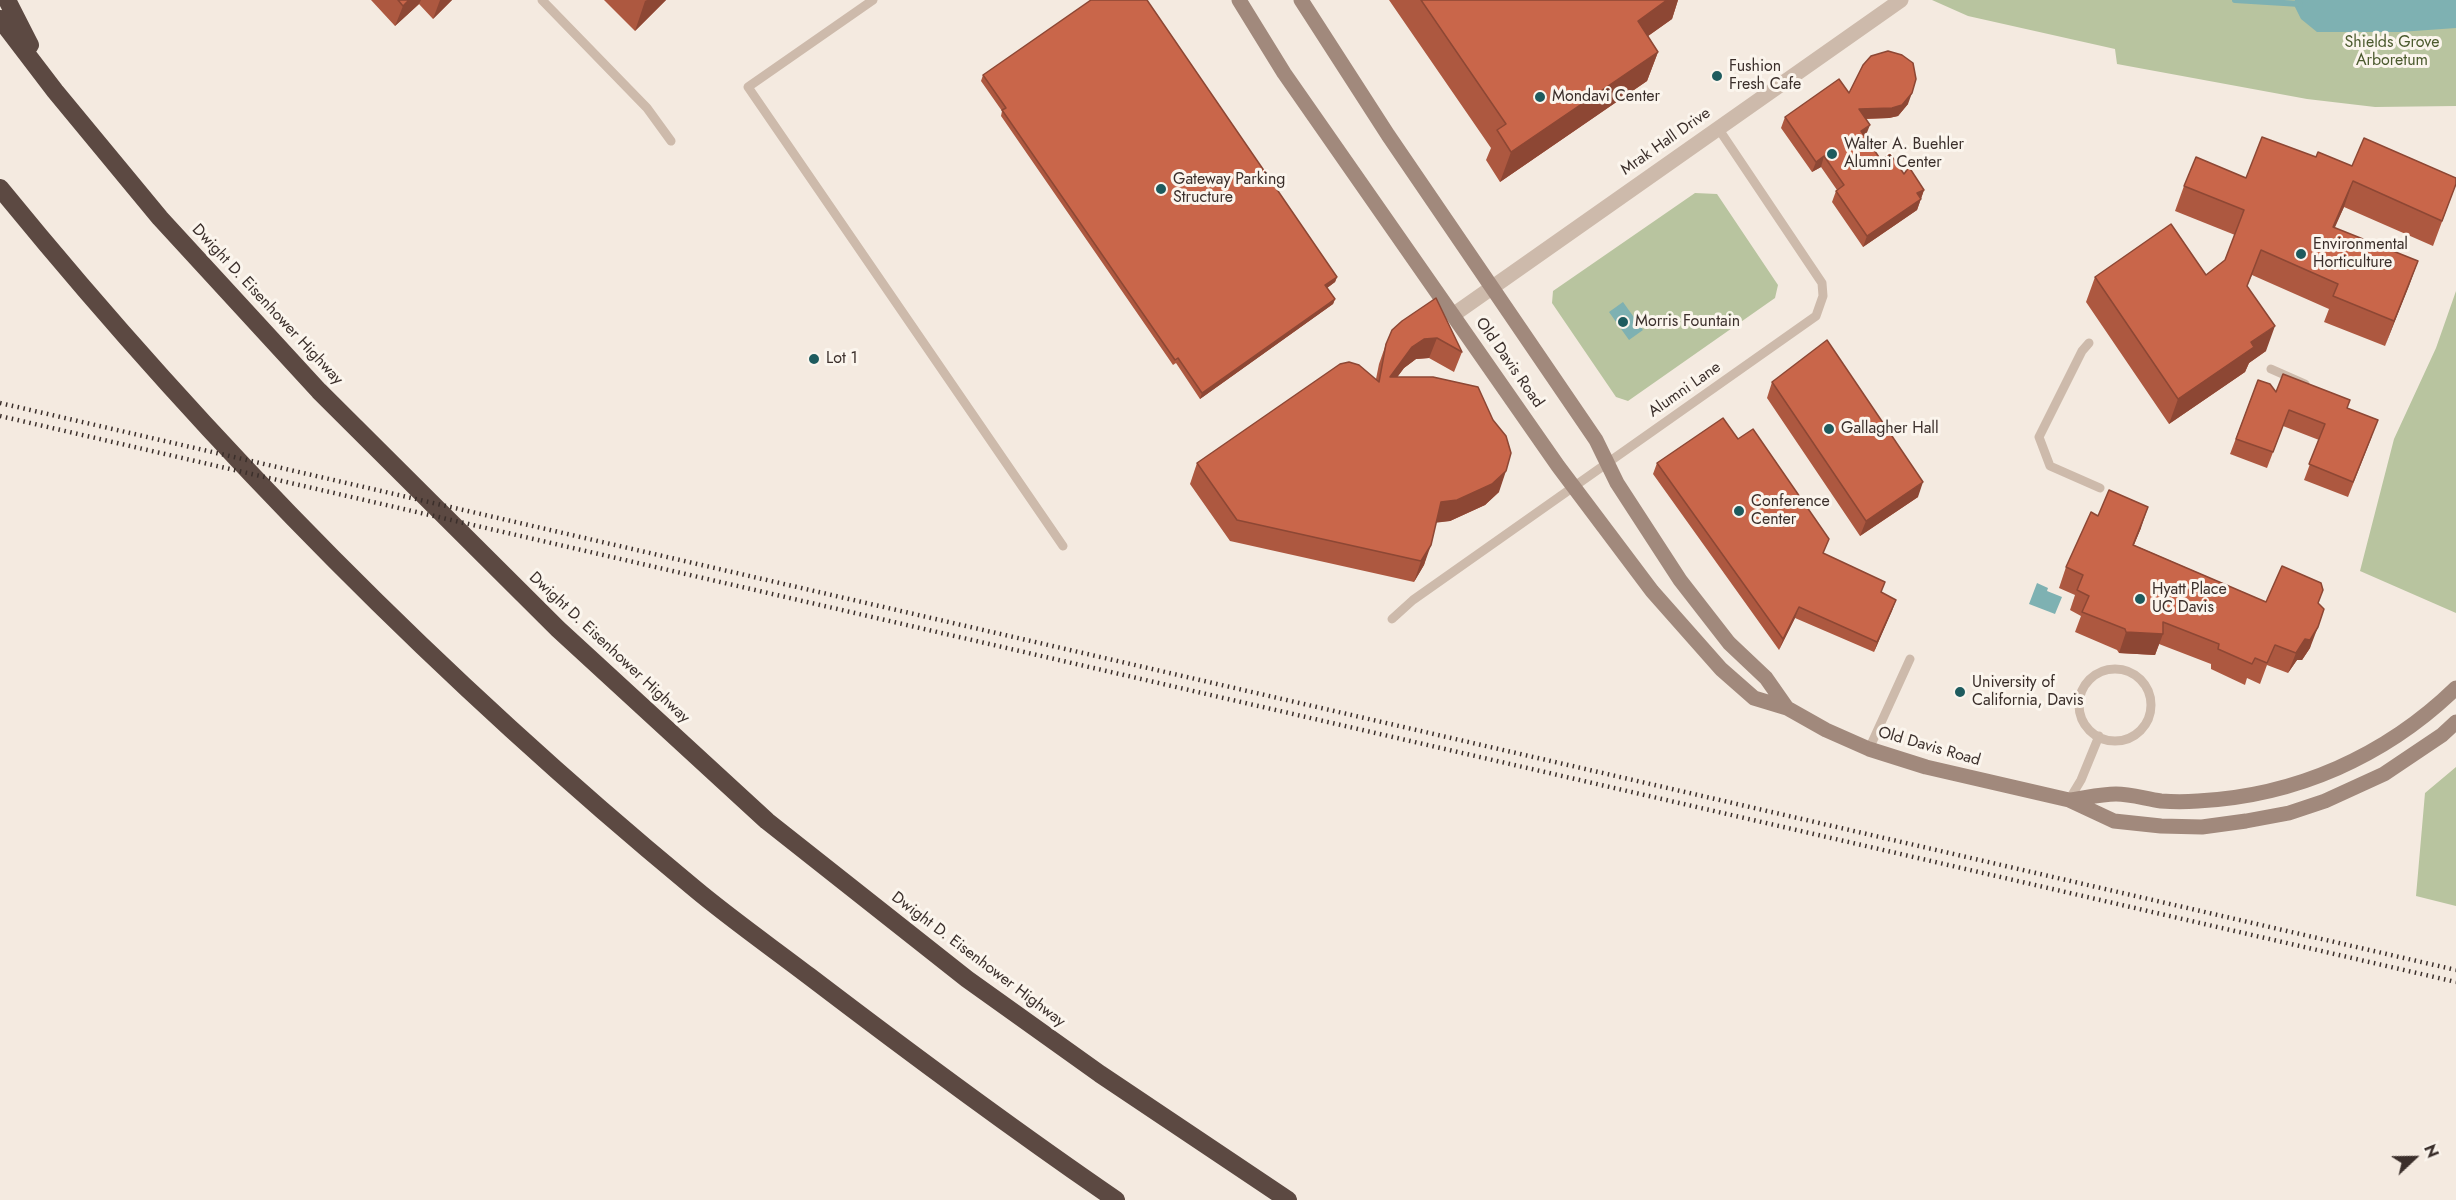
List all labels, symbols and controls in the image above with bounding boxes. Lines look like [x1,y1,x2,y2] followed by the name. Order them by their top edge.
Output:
[2345,33,2439,71] park label: Shields Grove Arboretum
[1729,57,1801,95] place label: Fushion Fresh Cafe
[1710,69,1724,83] marker: Fushion Fresh Cafe
[1552,87,1660,107] place label: Mondavi Center
[1533,90,1547,104] marker: Mondavi Center
[1618,104,1714,180] street label: Mrak Hall Drive
[1844,135,1964,173] place label: Walter A. Buehler Alumni Center
[1825,147,1839,161] marker: Walter A. Buehler Alumni Center
[1173,170,1285,208] place label: Gateway Parking Structure
[1154,182,1168,196] marker: Gateway Parking Structure
[187,221,347,389] street label: Dwight D. Eisenhower Highway
[2313,235,2408,273] place label: Environmental Horticulture
[2294,247,2308,261] marker: Environmental Horticulture
[1635,312,1740,332] place label: Morris Fountain
[1471,314,1547,412] street label: Old Davis Road
[1616,315,1630,329] marker: Morris Fountain
[826,349,858,369] place label: Lot 1
[807,352,821,366] marker: Lot 1
[1645,358,1725,422] street label: Alumni Lane
[1841,419,1939,439] place label: Gallagher Hall
[1822,422,1836,436] marker: Gallagher Hall
[1751,492,1830,530] place label: Conference Center
[1732,504,1746,518] marker: Conference Center
[525,568,693,728] street label: Dwight D. Eisenhower Highway
[2152,580,2227,618] place label: Hyatt Place UC Davis
[2133,592,2147,606] marker: Hyatt Place UC Davis
[1972,673,2083,711] place label: University of California, Davis
[1953,685,1967,699] marker: University of California, Davis
[1876,723,1982,771] street label: Old Davis Road
[887,888,1069,1032] street label: Dwight D. Eisenhower Highway
[2384,1128,2444,1188] north arrow
[2418,1141,2444,1161] text: N

